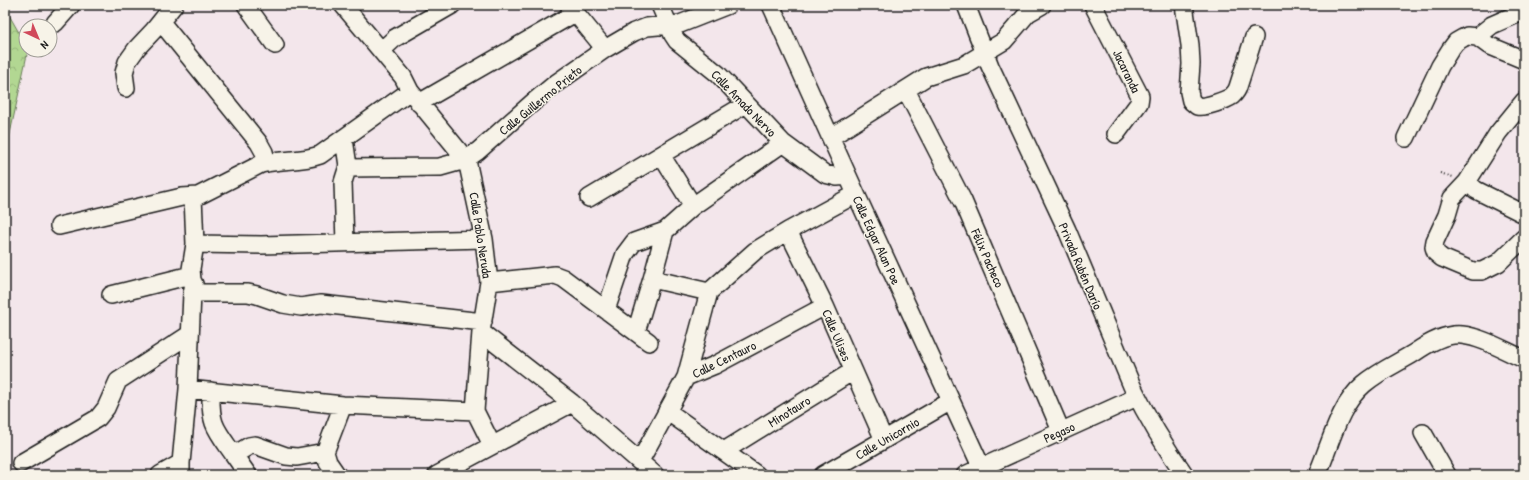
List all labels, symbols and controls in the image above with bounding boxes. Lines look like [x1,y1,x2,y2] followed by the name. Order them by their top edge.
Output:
[18,18,58,58] north arrow
[38,38,52,52] text: N
[1109,46,1145,96] street label: Jacaranda
[495,61,585,139] street label: Calle Guillermo Prieto
[707,65,781,141] street label: Calle Amado Nervo
[465,191,497,279] street label: Calle Pablo Neruda
[849,193,905,287] street label: Calle Edgar Alan Poe
[1055,220,1107,312] street label: Privada Rubén Darío
[967,225,1009,290] street label: Félix Pacheco
[818,306,856,364] street label: Calle Ulises
[689,336,759,382] street label: Calle Centauro
[764,391,814,431] street label: Minotauro
[852,412,922,464] street label: Calle Unicornio
[1040,417,1078,447] street label: Pegaso

